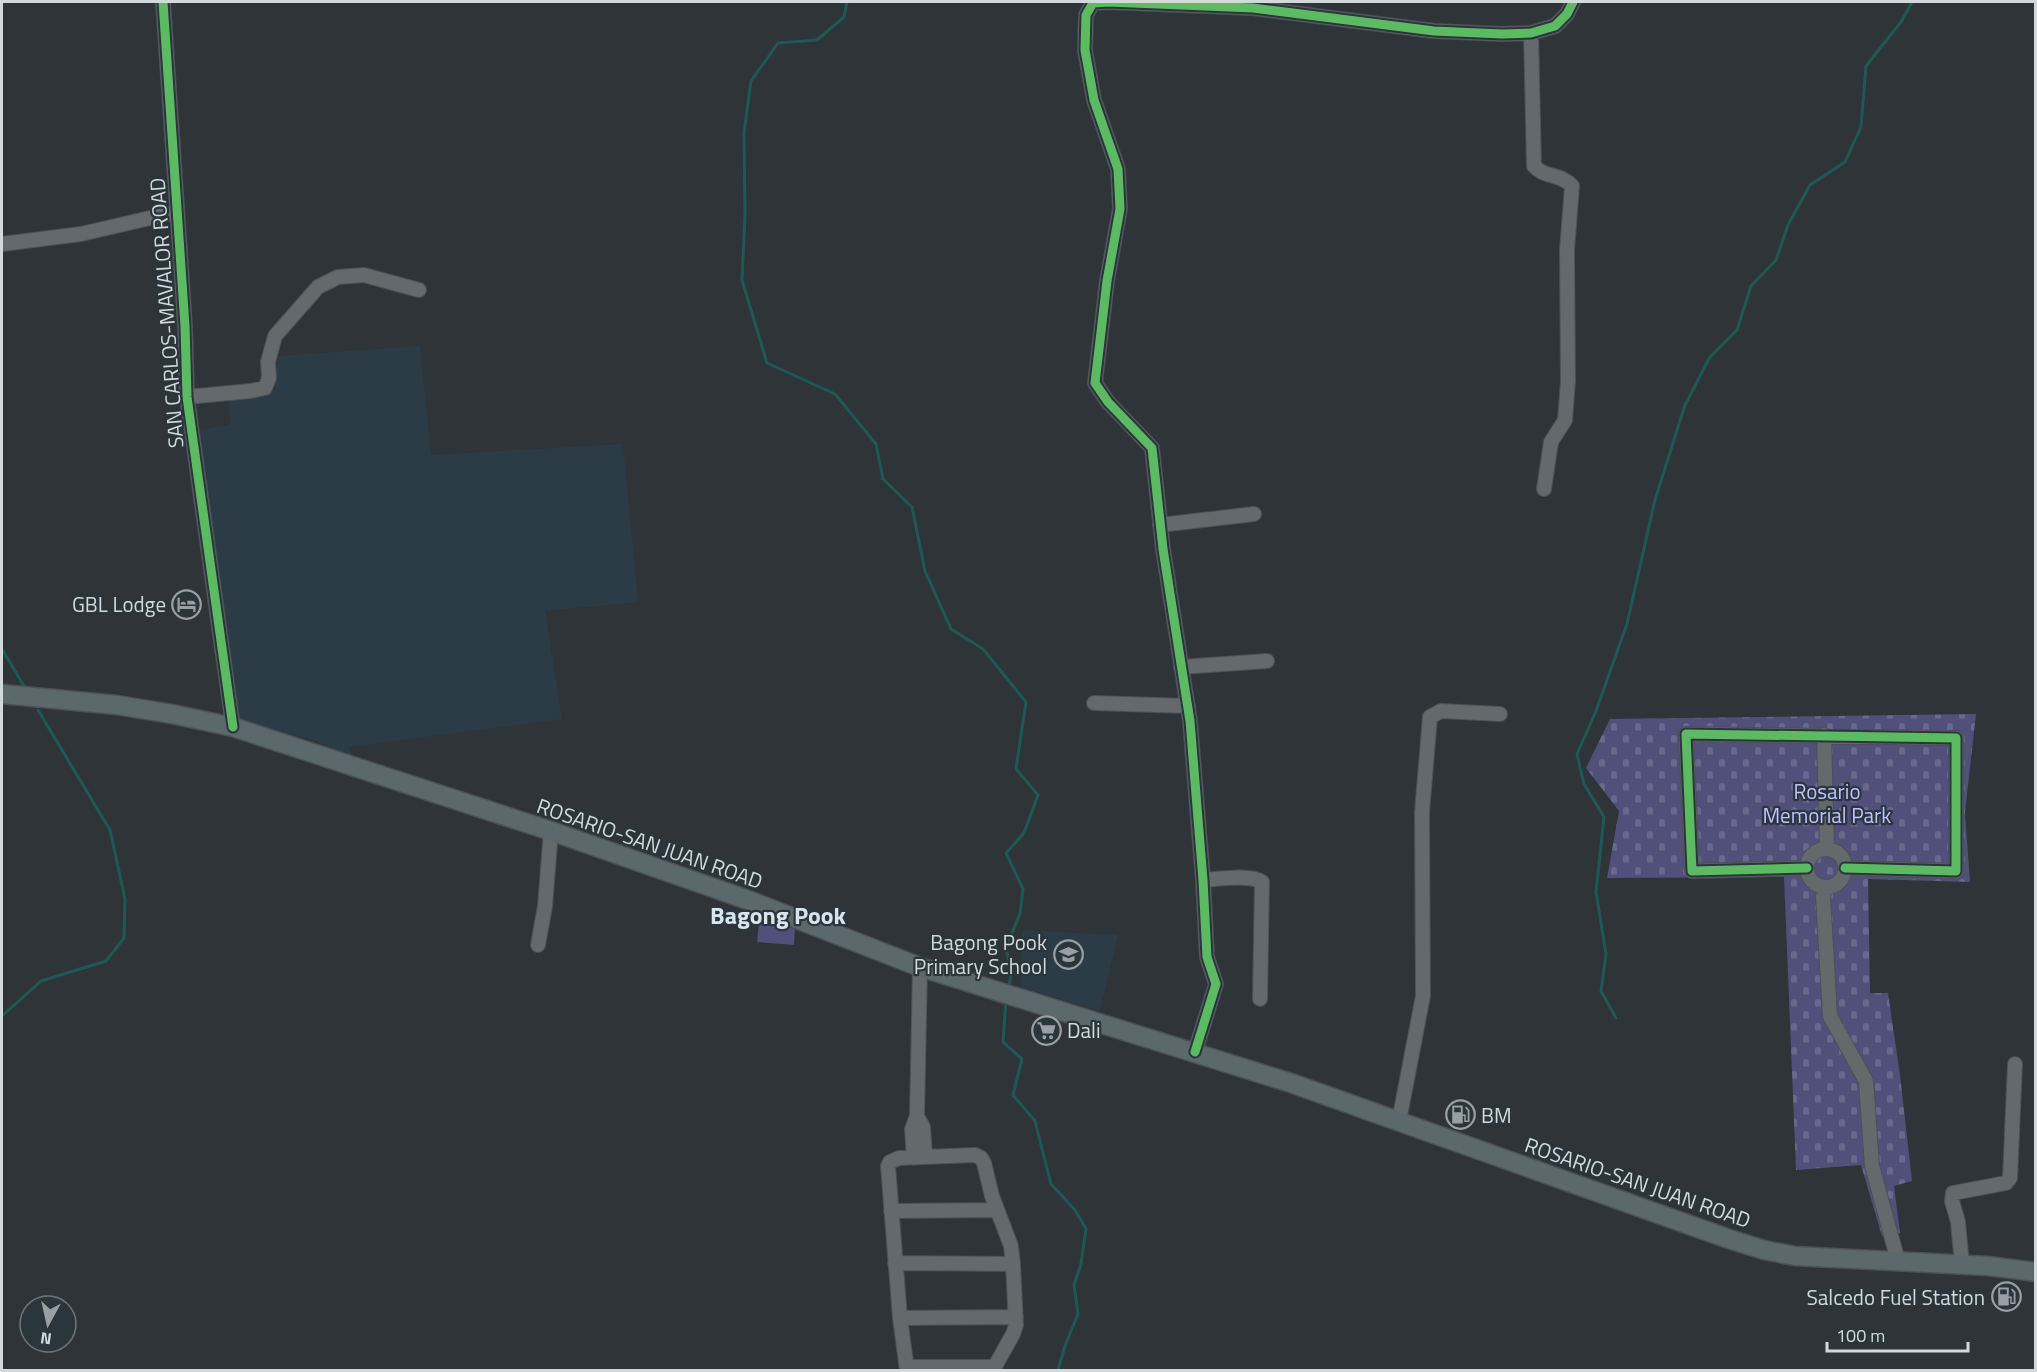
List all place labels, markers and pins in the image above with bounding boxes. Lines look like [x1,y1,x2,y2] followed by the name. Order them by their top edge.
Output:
[72,588,166,620] place label: GBL Lodge
[171,588,203,620] hotel icon: GBL Lodge
[914,926,1047,982] place label: Bagong Pook Primary School
[1052,938,1084,970] school or university icon: Bagong Pook Primary School
[1030,1014,1062,1046] supermarket icon: Dali
[1067,1014,1101,1046] place label: Dali
[1444,1099,1476,1131] fuel station icon: BM
[1481,1099,1512,1131] place label: BM
[1806,1281,1985,1313] place label: Salcedo Fuel Station
[1990,1281,2022,1313] fuel station icon: Salcedo Fuel Station

